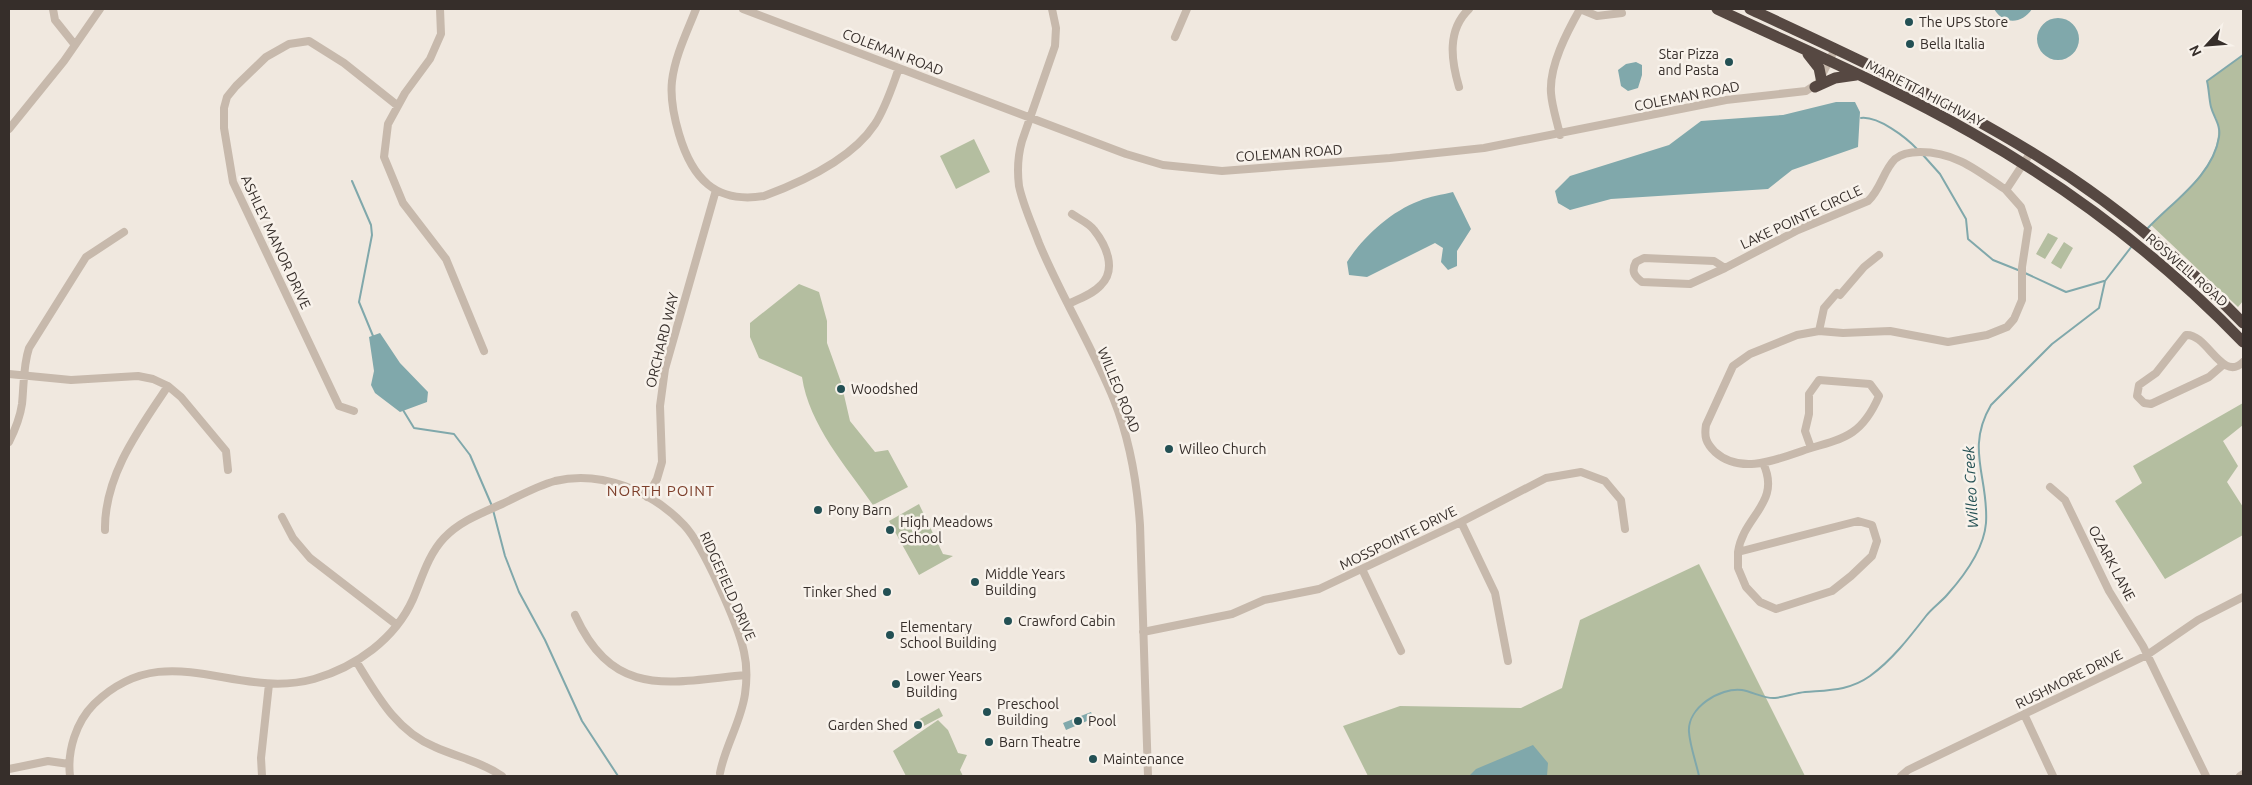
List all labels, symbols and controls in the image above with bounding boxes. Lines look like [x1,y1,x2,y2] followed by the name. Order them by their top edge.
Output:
[1919,14,2008,30] place label: The UPS Store
[1903,16,1915,28] marker: The UPS Store
[2182,20,2232,70] north arrow
[840,25,946,79] street label: COLEMAN ROAD
[1920,36,1985,52] place label: Bella Italia
[1904,38,1916,50] marker: Bella Italia
[2186,42,2205,59] text: N
[1658,46,1719,78] place label: Star Pizza and Pasta
[1723,56,1735,68] marker: Star Pizza and Pasta
[1863,56,1987,130] street label: MARIETTA HIGHWAY
[1633,78,1741,114] street label: COLEMAN ROAD
[1235,141,1343,165] street label: COLEMAN ROAD
[238,173,314,312] street label: ASHLEY MANOR DRIVE
[1738,182,1864,252] street label: LAKE POINTE CIRCLE
[2143,230,2231,310] street label: ROSWELL ROAD
[642,291,682,389] street label: ORCHARD WAY
[1095,345,1143,435] street label: WILLEO ROAD
[851,381,918,397] place label: Woodshed
[835,383,847,395] marker: Woodshed
[1179,441,1266,457] place label: Willeo Church
[1163,443,1175,455] marker: Willeo Church
[1960,445,1981,529] water label: Willeo Creek
[607,482,715,499] district label: NORTH POINT
[828,502,892,518] place label: Pony Barn
[1337,503,1459,573] street label: MOSSPOINTE DRIVE
[812,504,824,516] marker: Pony Barn
[900,514,993,546] place label: High Meadows School
[2085,523,2139,604] street label: OZARK LANE
[884,524,896,536] marker: High Meadows School
[697,529,759,643] street label: RIDGEFIELD DRIVE
[985,566,1065,598] place label: Middle Years Building
[969,576,981,588] marker: Middle Years Building
[803,584,877,600] place label: Tinker Shed
[881,586,893,598] marker: Tinker Shed
[1018,613,1116,629] place label: Crawford Cabin
[1002,615,1014,627] marker: Crawford Cabin
[900,619,997,651] place label: Elementary School Building
[884,629,896,641] marker: Elementary School Building
[2013,646,2125,712] street label: RUSHMORE DRIVE
[906,668,982,700] place label: Lower Years Building
[890,678,902,690] marker: Lower Years Building
[997,696,1059,728] place label: Preschool Building
[981,706,993,718] marker: Preschool Building
[1088,713,1117,729] place label: Pool
[1072,715,1084,727] marker: Pool
[828,717,908,733] place label: Garden Shed
[912,719,924,731] marker: Garden Shed
[999,734,1081,750] place label: Barn Theatre
[983,736,995,748] marker: Barn Theatre
[1103,751,1184,767] place label: Maintenance
[1087,753,1099,765] marker: Maintenance

